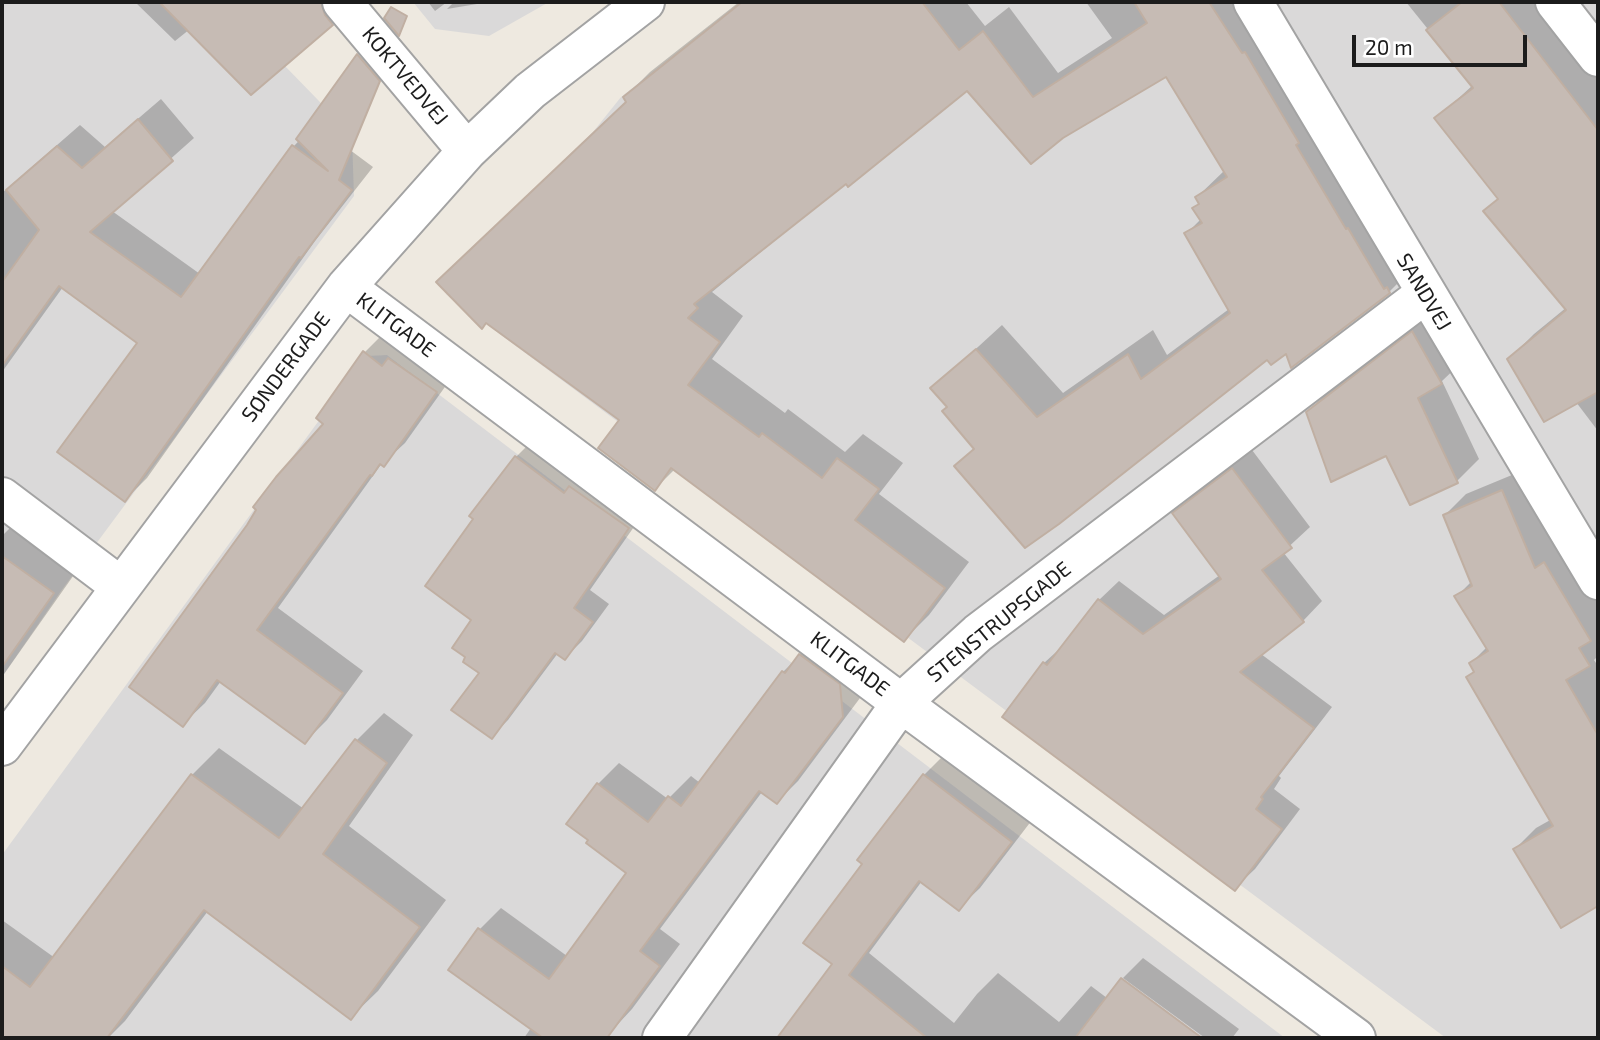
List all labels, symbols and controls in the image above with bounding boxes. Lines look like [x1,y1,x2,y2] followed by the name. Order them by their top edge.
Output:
[1355,21,1530,65] scale bar
[357,22,453,130] street label: KOKTVEDVEJ
[1365,34,1413,59] text: 20 m
[1391,249,1457,335] street label: SANDVEJ
[351,287,441,363] street label: KLITGADE
[236,307,336,427] street label: SØNDERGADE
[922,556,1076,688] street label: STENSTRUPSGADE
[805,626,895,702] street label: KLITGADE

